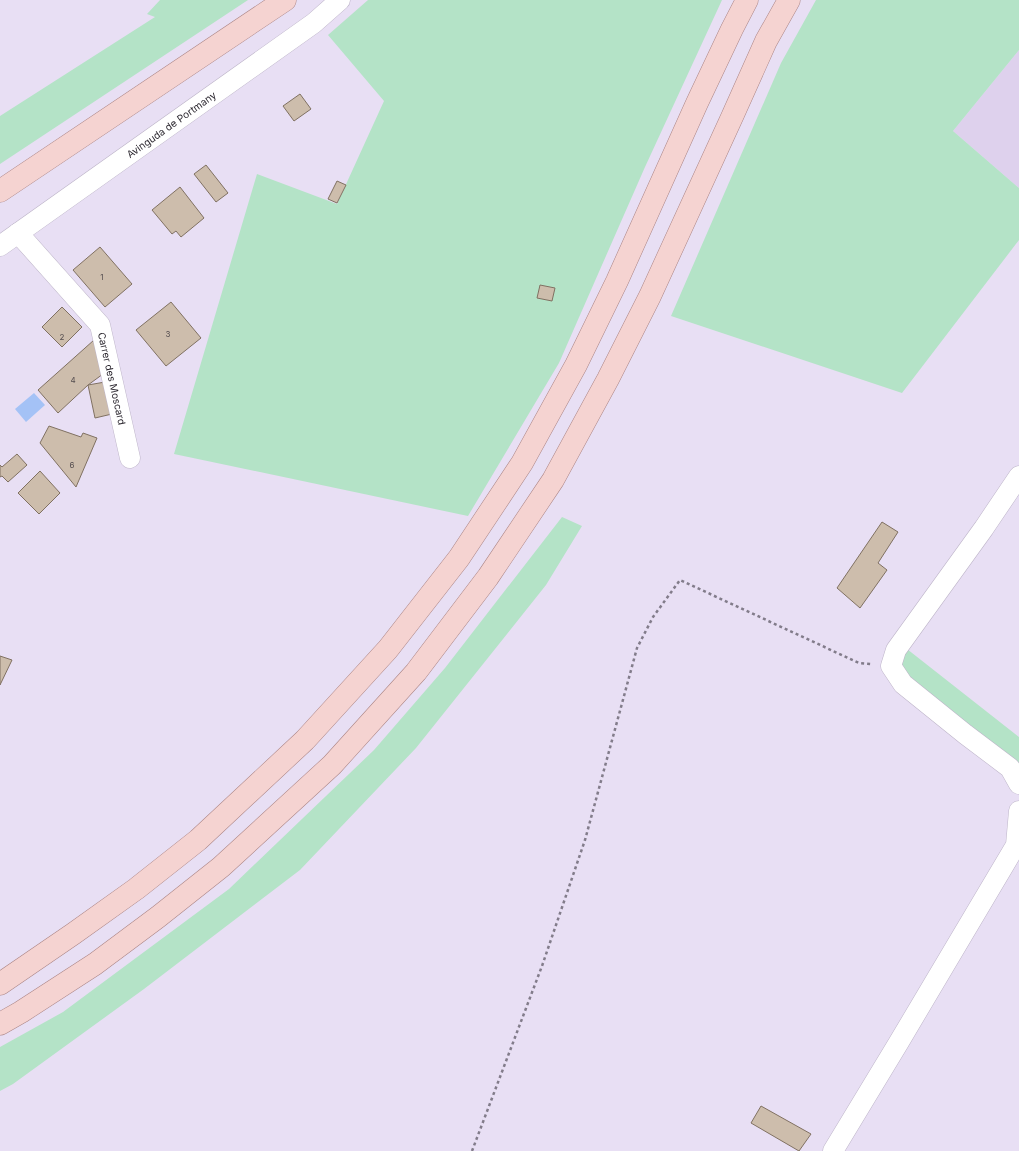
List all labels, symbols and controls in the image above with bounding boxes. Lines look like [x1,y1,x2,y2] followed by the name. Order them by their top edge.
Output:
[124,88,219,160] street label: Avinguda de Portmany
[100,272,104,282] house number: 1
[166,329,171,339] house number: 3
[96,331,128,426] street label: Carrer des Moscard
[60,332,65,342] house number: 2
[70,375,76,385] house number: 4
[70,460,75,470] house number: 6

